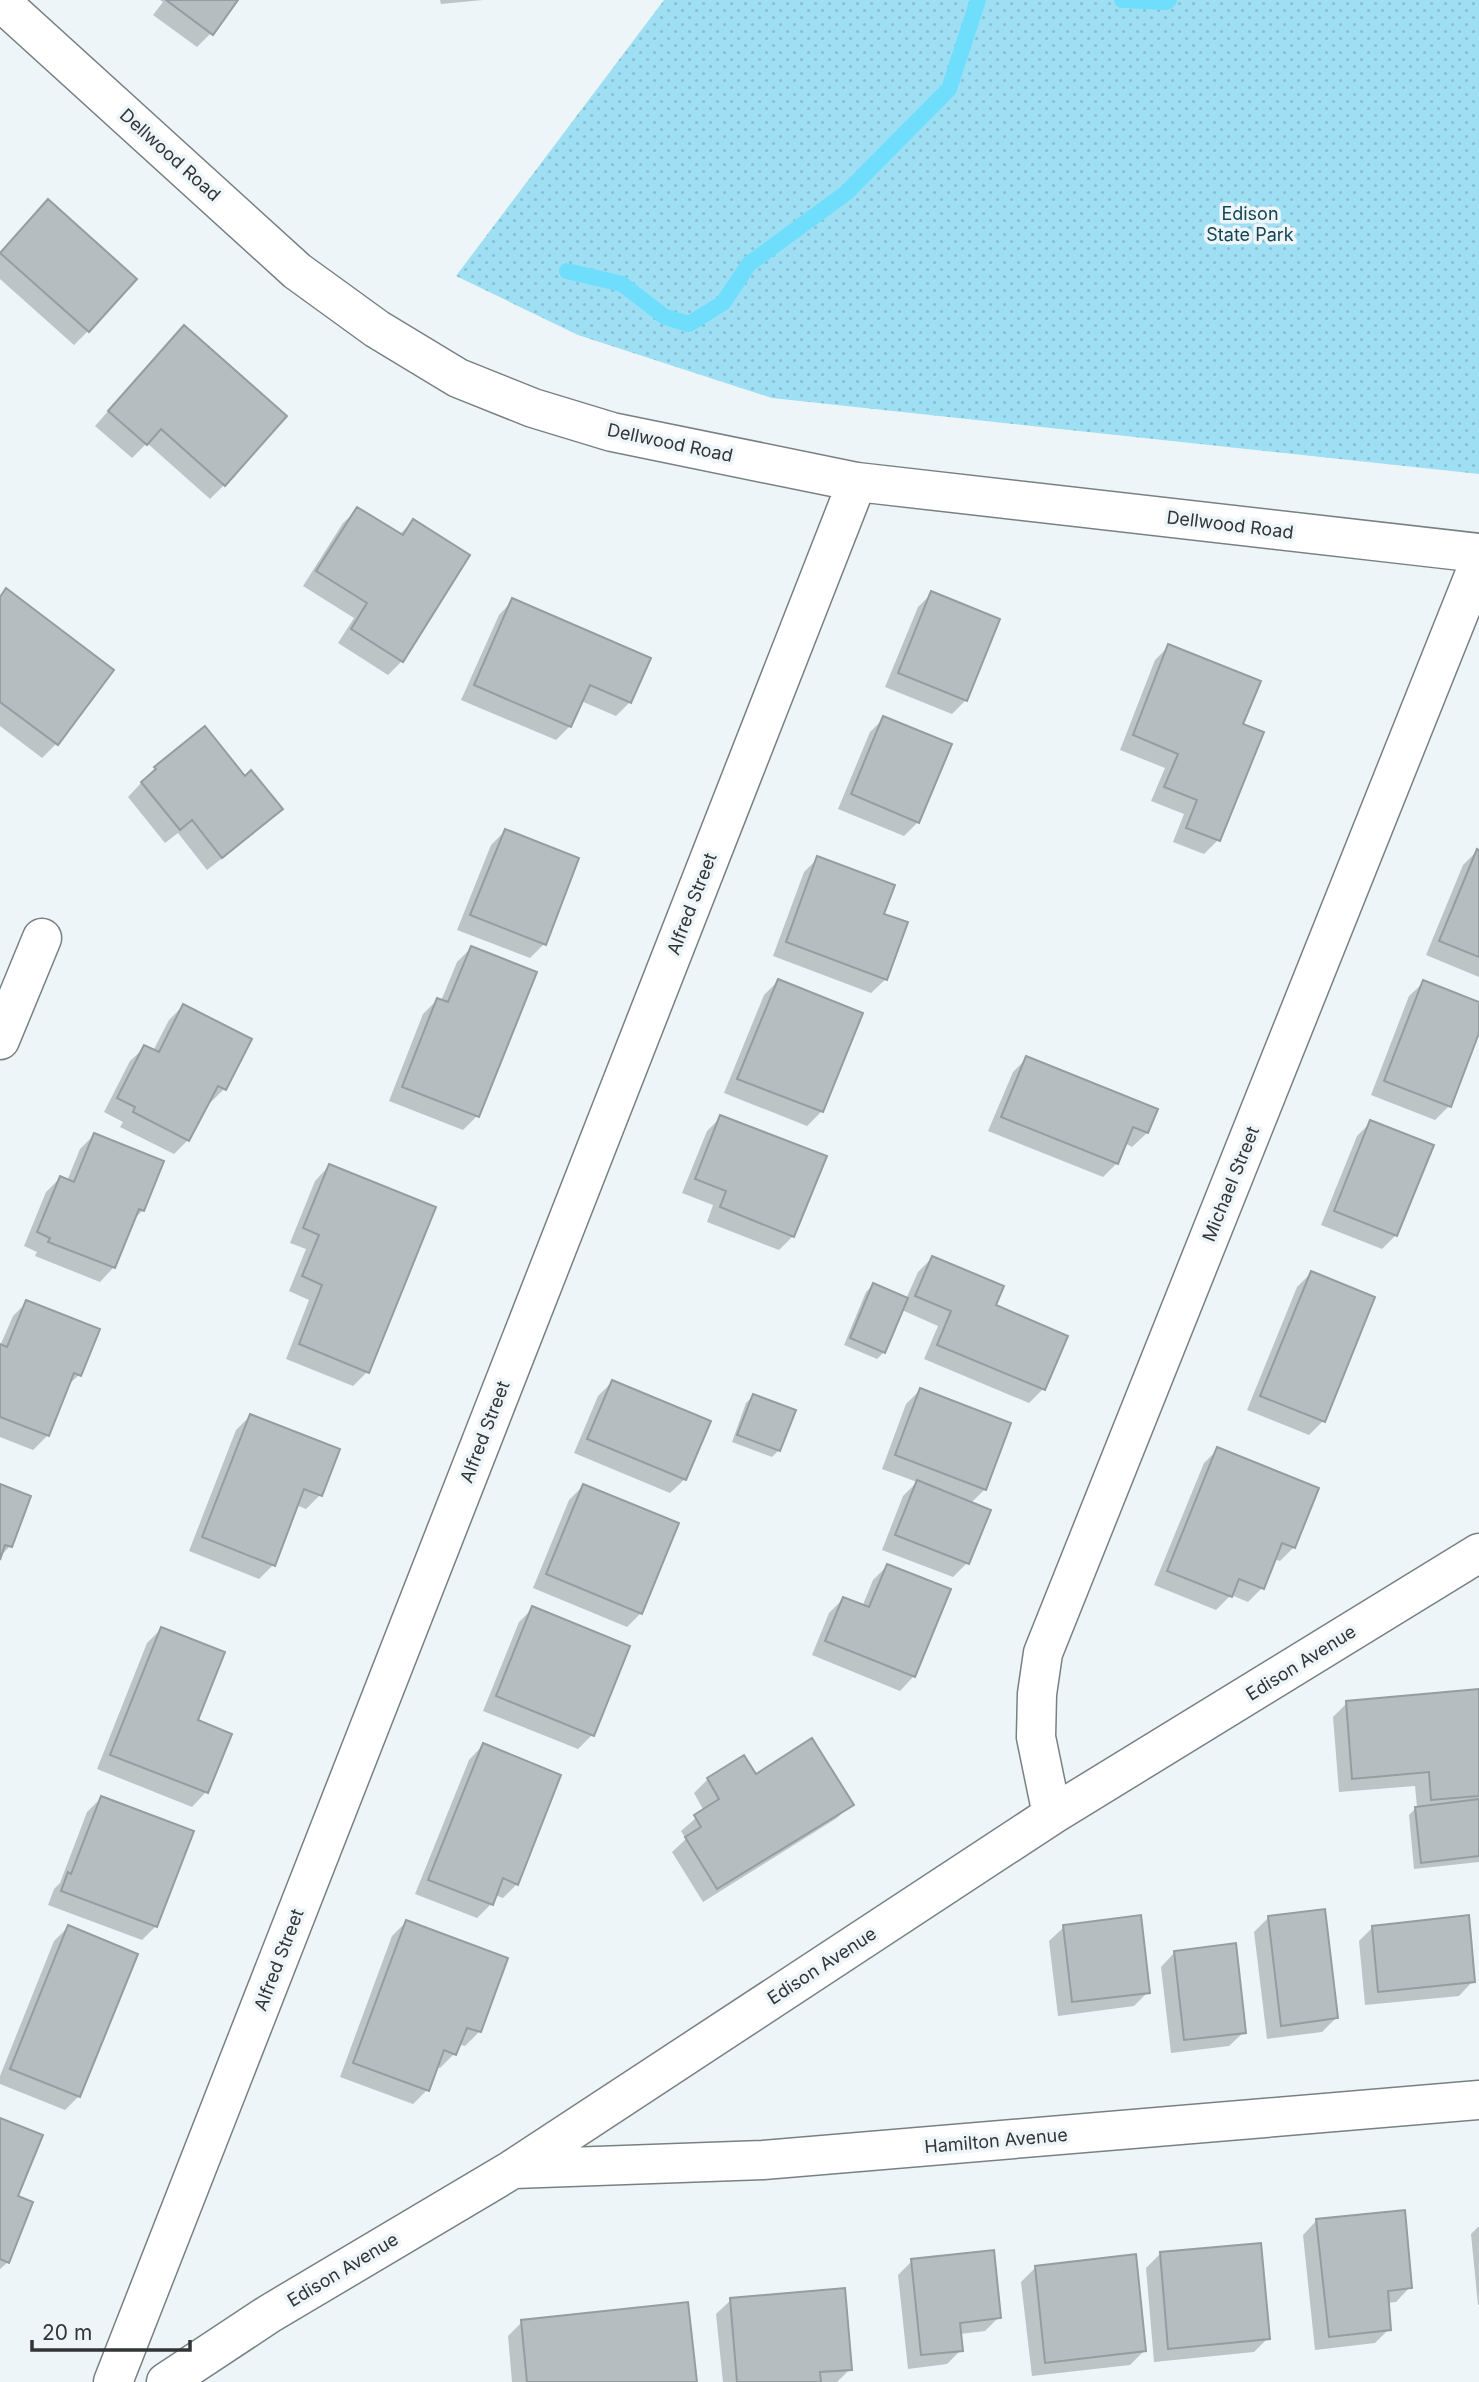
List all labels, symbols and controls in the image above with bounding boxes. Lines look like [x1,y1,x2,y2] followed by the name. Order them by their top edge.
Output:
[116,104,225,205] street label: Dellwood Road
[1206,203,1294,245] park label: Edison State Park
[605,419,735,466] street label: Dellwood Road
[1165,506,1295,543] street label: Dellwood Road
[663,850,721,958] street label: Alfred Street
[1198,1123,1263,1244] street label: Michael Street
[456,1378,514,1486] street label: Alfred Street
[1242,1620,1359,1705] street label: Edison Avenue
[250,1906,308,2014] street label: Alfred Street
[763,1923,880,2009] street label: Edison Avenue
[923,2124,1068,2157] street label: Hamilton Avenue
[284,2228,402,2311] street label: Edison Avenue
[32,2308,189,2352] scale bar
[42,2320,92,2345] text: 20 m

